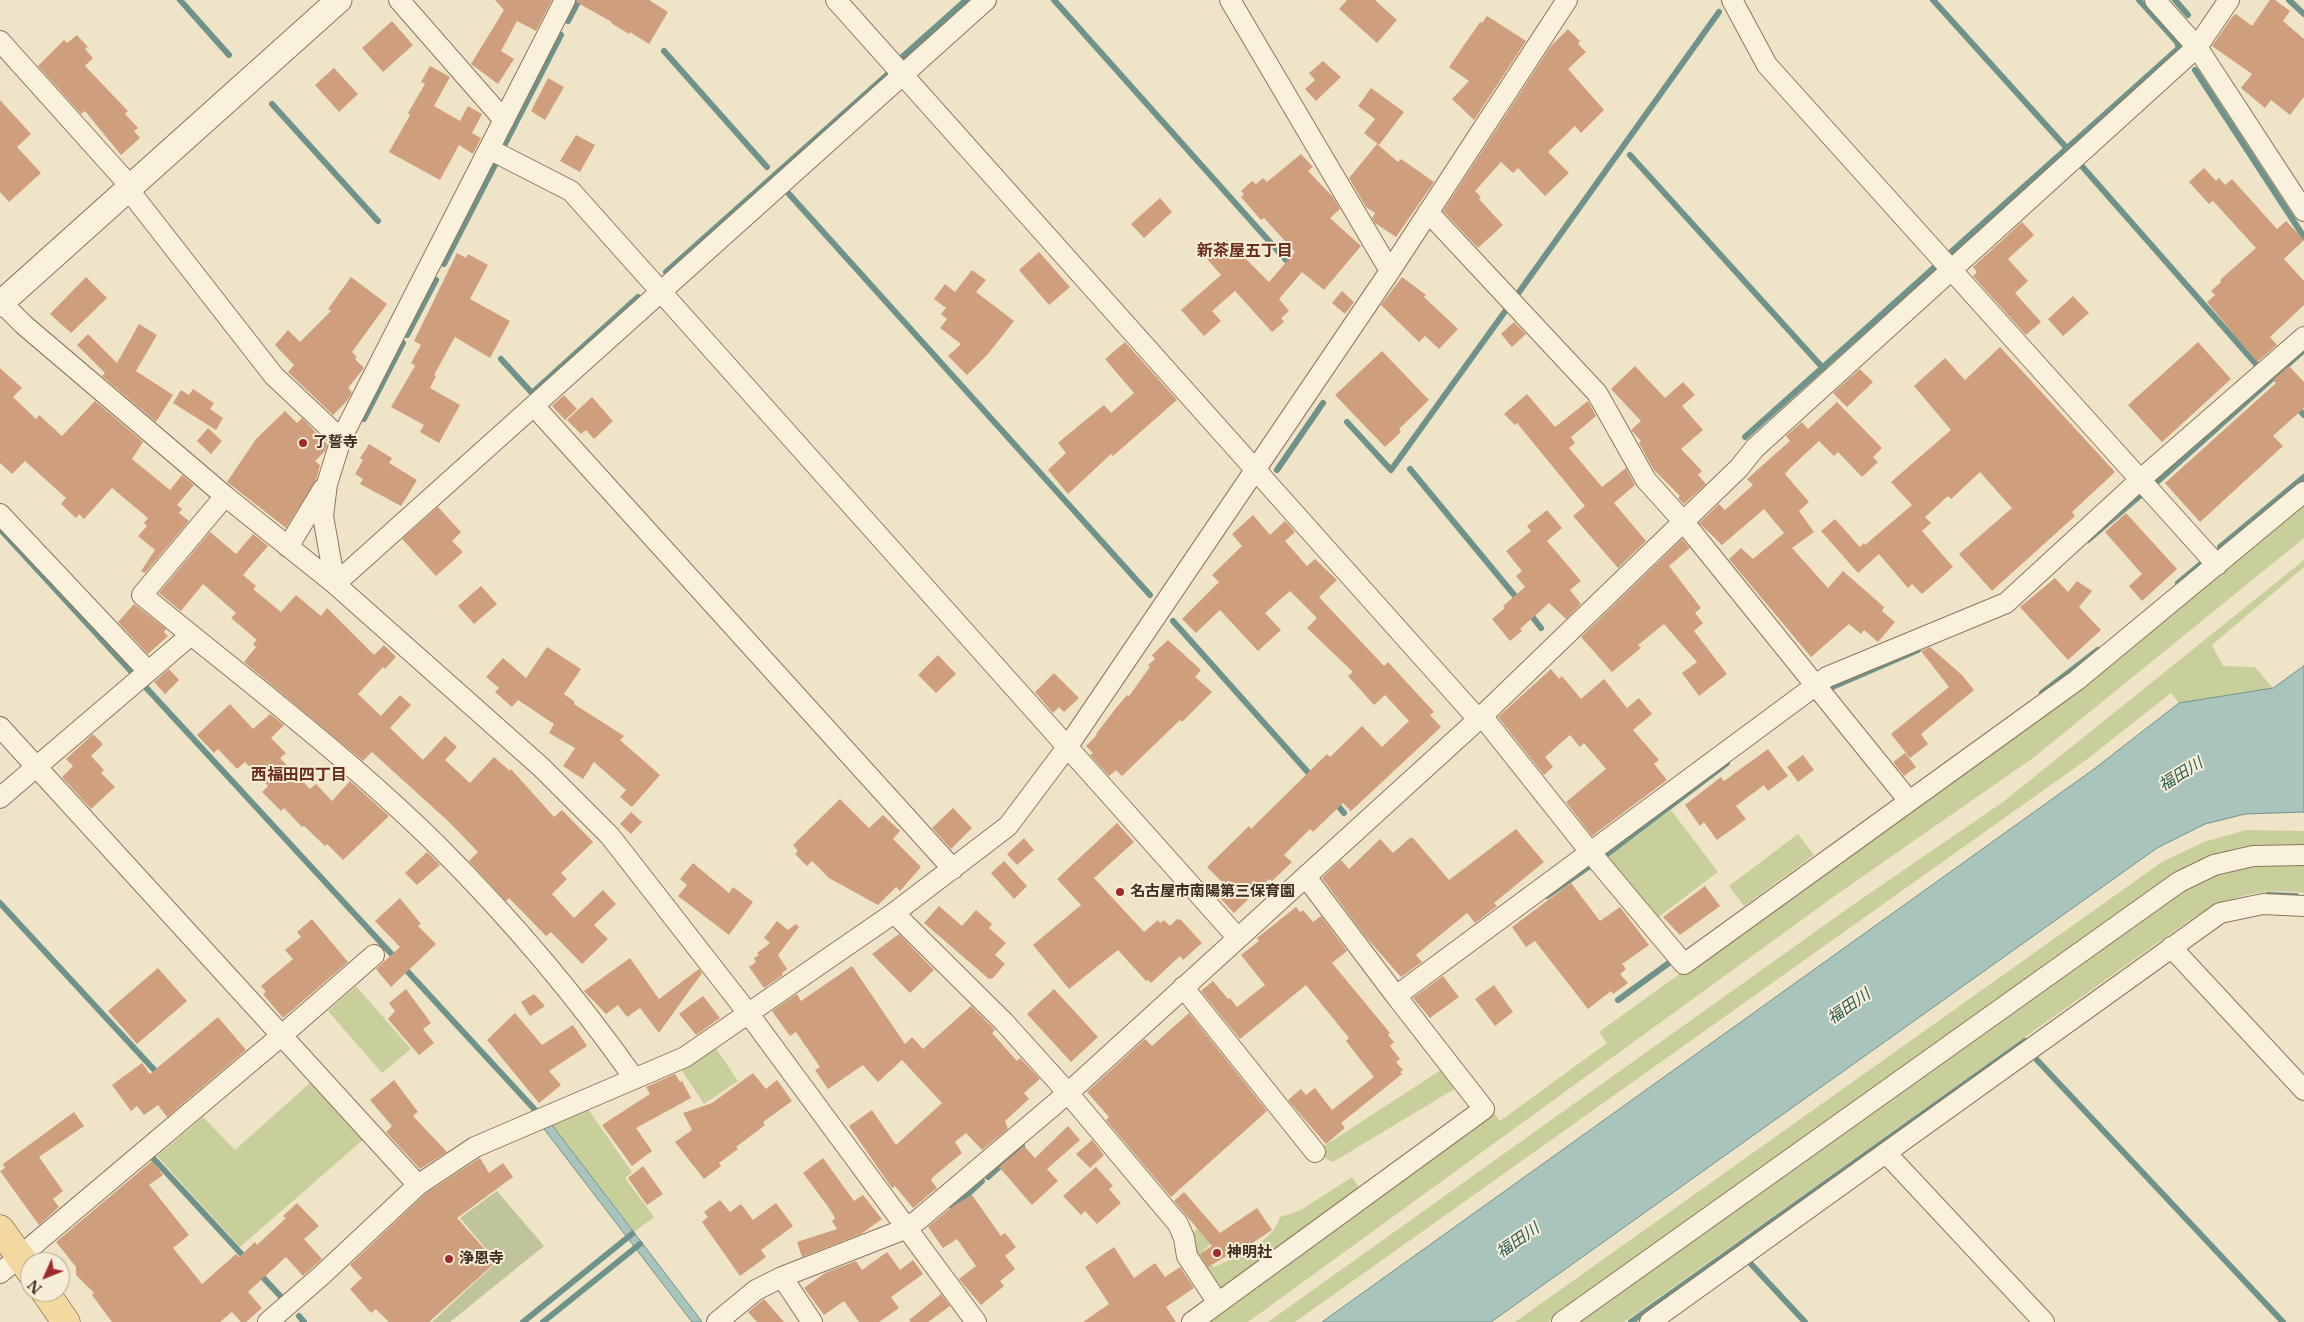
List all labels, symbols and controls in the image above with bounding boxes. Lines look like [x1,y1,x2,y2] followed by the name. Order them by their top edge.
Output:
[1197,241,1293,261] district label: 新茶屋五丁目
[313,434,358,452] place label: 了誓寺
[297,437,309,449] marker: 了誓寺
[2156,754,2206,796] water label: 福田川
[251,765,347,785] district label: 西福田四丁目
[1130,883,1295,901] place label: 名古屋市南陽第三保育園
[1114,886,1126,898] marker: 名古屋市南陽第三保育園
[1824,985,1874,1029] water label: 福田川
[1493,1219,1543,1263] water label: 福田川
[1227,1244,1272,1262] place label: 神明社
[1211,1247,1223,1259] marker: 神明社
[459,1250,504,1268] place label: 浄恩寺
[20,1252,70,1302] north arrow
[443,1253,455,1265] marker: 浄恩寺
[24,1276,46,1298] text: N

